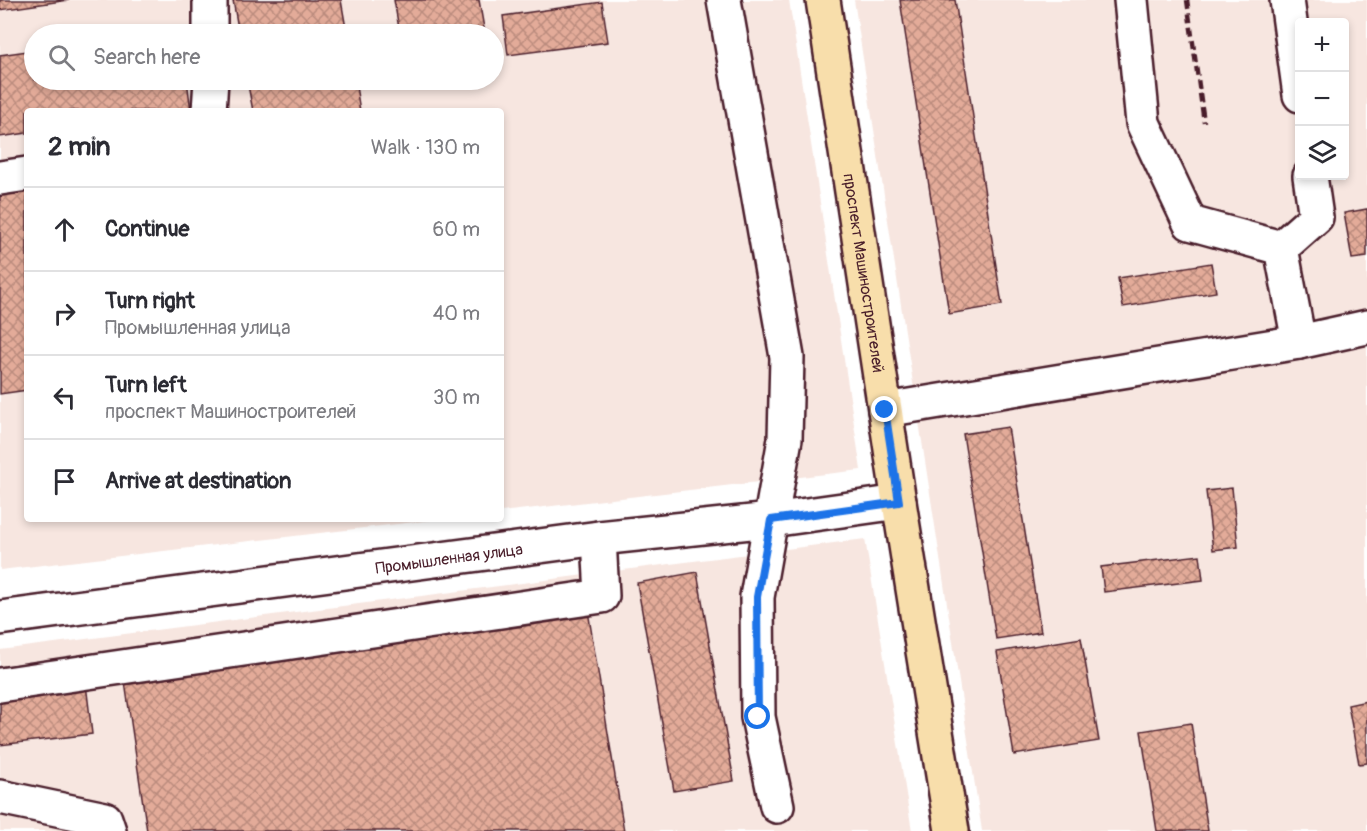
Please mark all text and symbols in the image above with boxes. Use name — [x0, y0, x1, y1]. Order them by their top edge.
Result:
map controls — [1295, 18, 1349, 180]
button: + — [1295, 18, 1349, 72]
search box — [24, 24, 504, 90]
icon: search — [45, 41, 78, 74]
text: Search here — [93, 43, 200, 71]
button: − — [1295, 72, 1349, 126]
button: layers — [1295, 126, 1349, 180]
text: 2 min — [48, 131, 110, 163]
text: Walk · 130 m — [371, 135, 480, 160]
street label: проспект Машиностроителей — [838, 172, 888, 374]
icon: ahead — [48, 213, 81, 246]
text: Continue — [105, 215, 189, 243]
text: 60 m — [433, 217, 480, 242]
text: Turn right — [105, 287, 195, 315]
icon: right — [48, 297, 81, 330]
text: 40 m — [433, 301, 480, 326]
text: Промышленная улица — [105, 315, 291, 340]
text: Turn left — [105, 371, 187, 399]
icon: left — [48, 381, 81, 414]
text: 30 m — [433, 385, 480, 410]
route end — [871, 396, 897, 422]
text: проспект Машиностроителей — [105, 399, 356, 424]
icon: arrive — [48, 465, 81, 498]
text: Arrive at destination — [105, 467, 291, 495]
street label: Промышленная улица — [374, 539, 524, 579]
route start — [744, 703, 770, 729]

